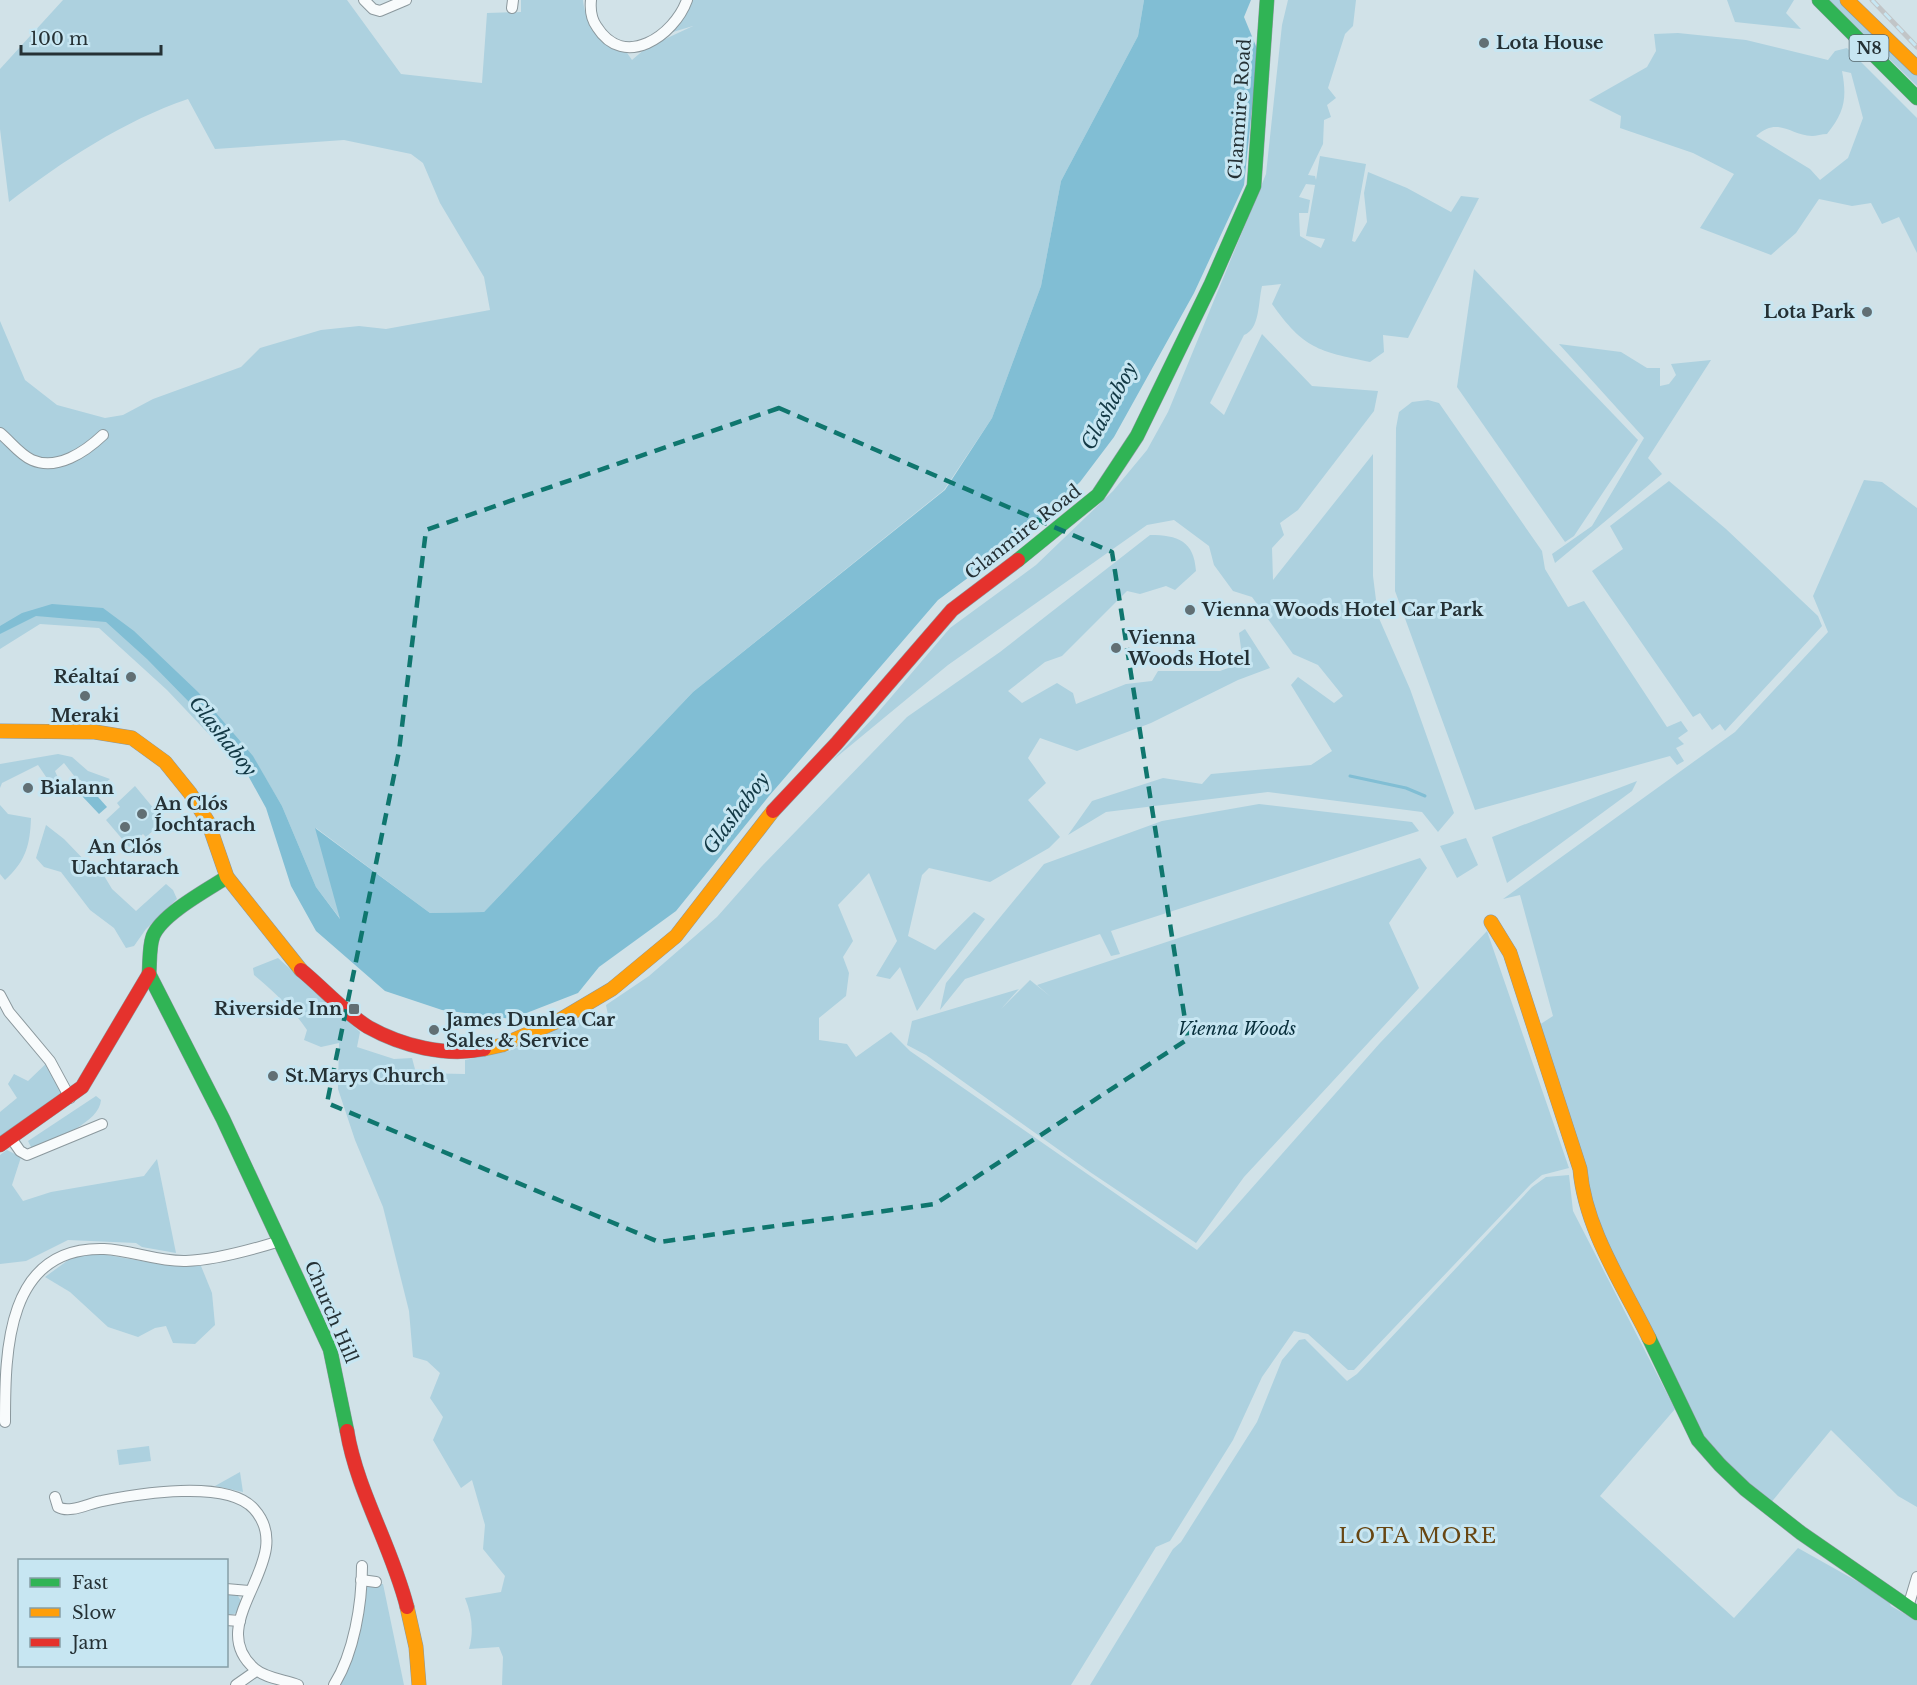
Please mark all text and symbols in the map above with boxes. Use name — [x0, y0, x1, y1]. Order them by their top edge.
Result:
scale bar — [21, 18, 160, 56]
text: 100 m — [30, 28, 88, 50]
place label: Lota House — [1496, 32, 1604, 54]
road number: N8 — [1850, 35, 1888, 61]
marker: Lota House — [1477, 36, 1491, 50]
street label: Glanmire Road — [1224, 38, 1256, 180]
place label: Lota Park — [1764, 301, 1856, 323]
marker: Lota Park — [1860, 305, 1874, 319]
water label: Glashaboy — [1076, 358, 1142, 454]
street label: Glanmire Road — [961, 480, 1085, 584]
place label: Vienna Woods Hotel Car Park — [1201, 599, 1485, 621]
marker: Vienna Woods Hotel Car Park — [1183, 603, 1197, 617]
place label: Vienna Woods Hotel — [1127, 627, 1251, 670]
marker: Vienna Woods Hotel — [1109, 641, 1123, 655]
place label: Réaltaí — [53, 666, 119, 688]
marker: Réaltaí — [124, 670, 138, 684]
marker: Meraki — [78, 689, 92, 703]
water label: Glashaboy — [184, 691, 262, 782]
place label: Meraki — [51, 705, 120, 727]
water label: Glashaboy — [698, 767, 775, 858]
place label: Bialann — [40, 777, 114, 799]
marker: Bialann — [21, 781, 35, 795]
place label: An Clós Íochtarach — [153, 793, 256, 836]
marker: An Clós Íochtarach — [135, 807, 149, 821]
marker: An Clós Uachtarach — [118, 820, 132, 834]
place label: An Clós Uachtarach — [71, 836, 179, 879]
place label: Riverside Inn — [214, 998, 342, 1020]
marker: Riverside Inn — [347, 1002, 361, 1016]
place label: James Dunlea Car Sales & Service — [442, 1009, 615, 1052]
park label: Vienna Woods — [1178, 1018, 1296, 1040]
marker: James Dunlea Car Sales & Service — [427, 1023, 441, 1037]
place label: St.Marys Church — [285, 1065, 445, 1087]
marker: St.Marys Church — [266, 1069, 280, 1083]
street label: Church Hill — [300, 1258, 362, 1367]
district label: LOTA MORE — [1339, 1523, 1498, 1549]
legend — [18, 1559, 228, 1667]
text: Fast — [72, 1572, 109, 1594]
text: Slow — [72, 1602, 117, 1624]
text: Jam — [70, 1632, 108, 1654]

